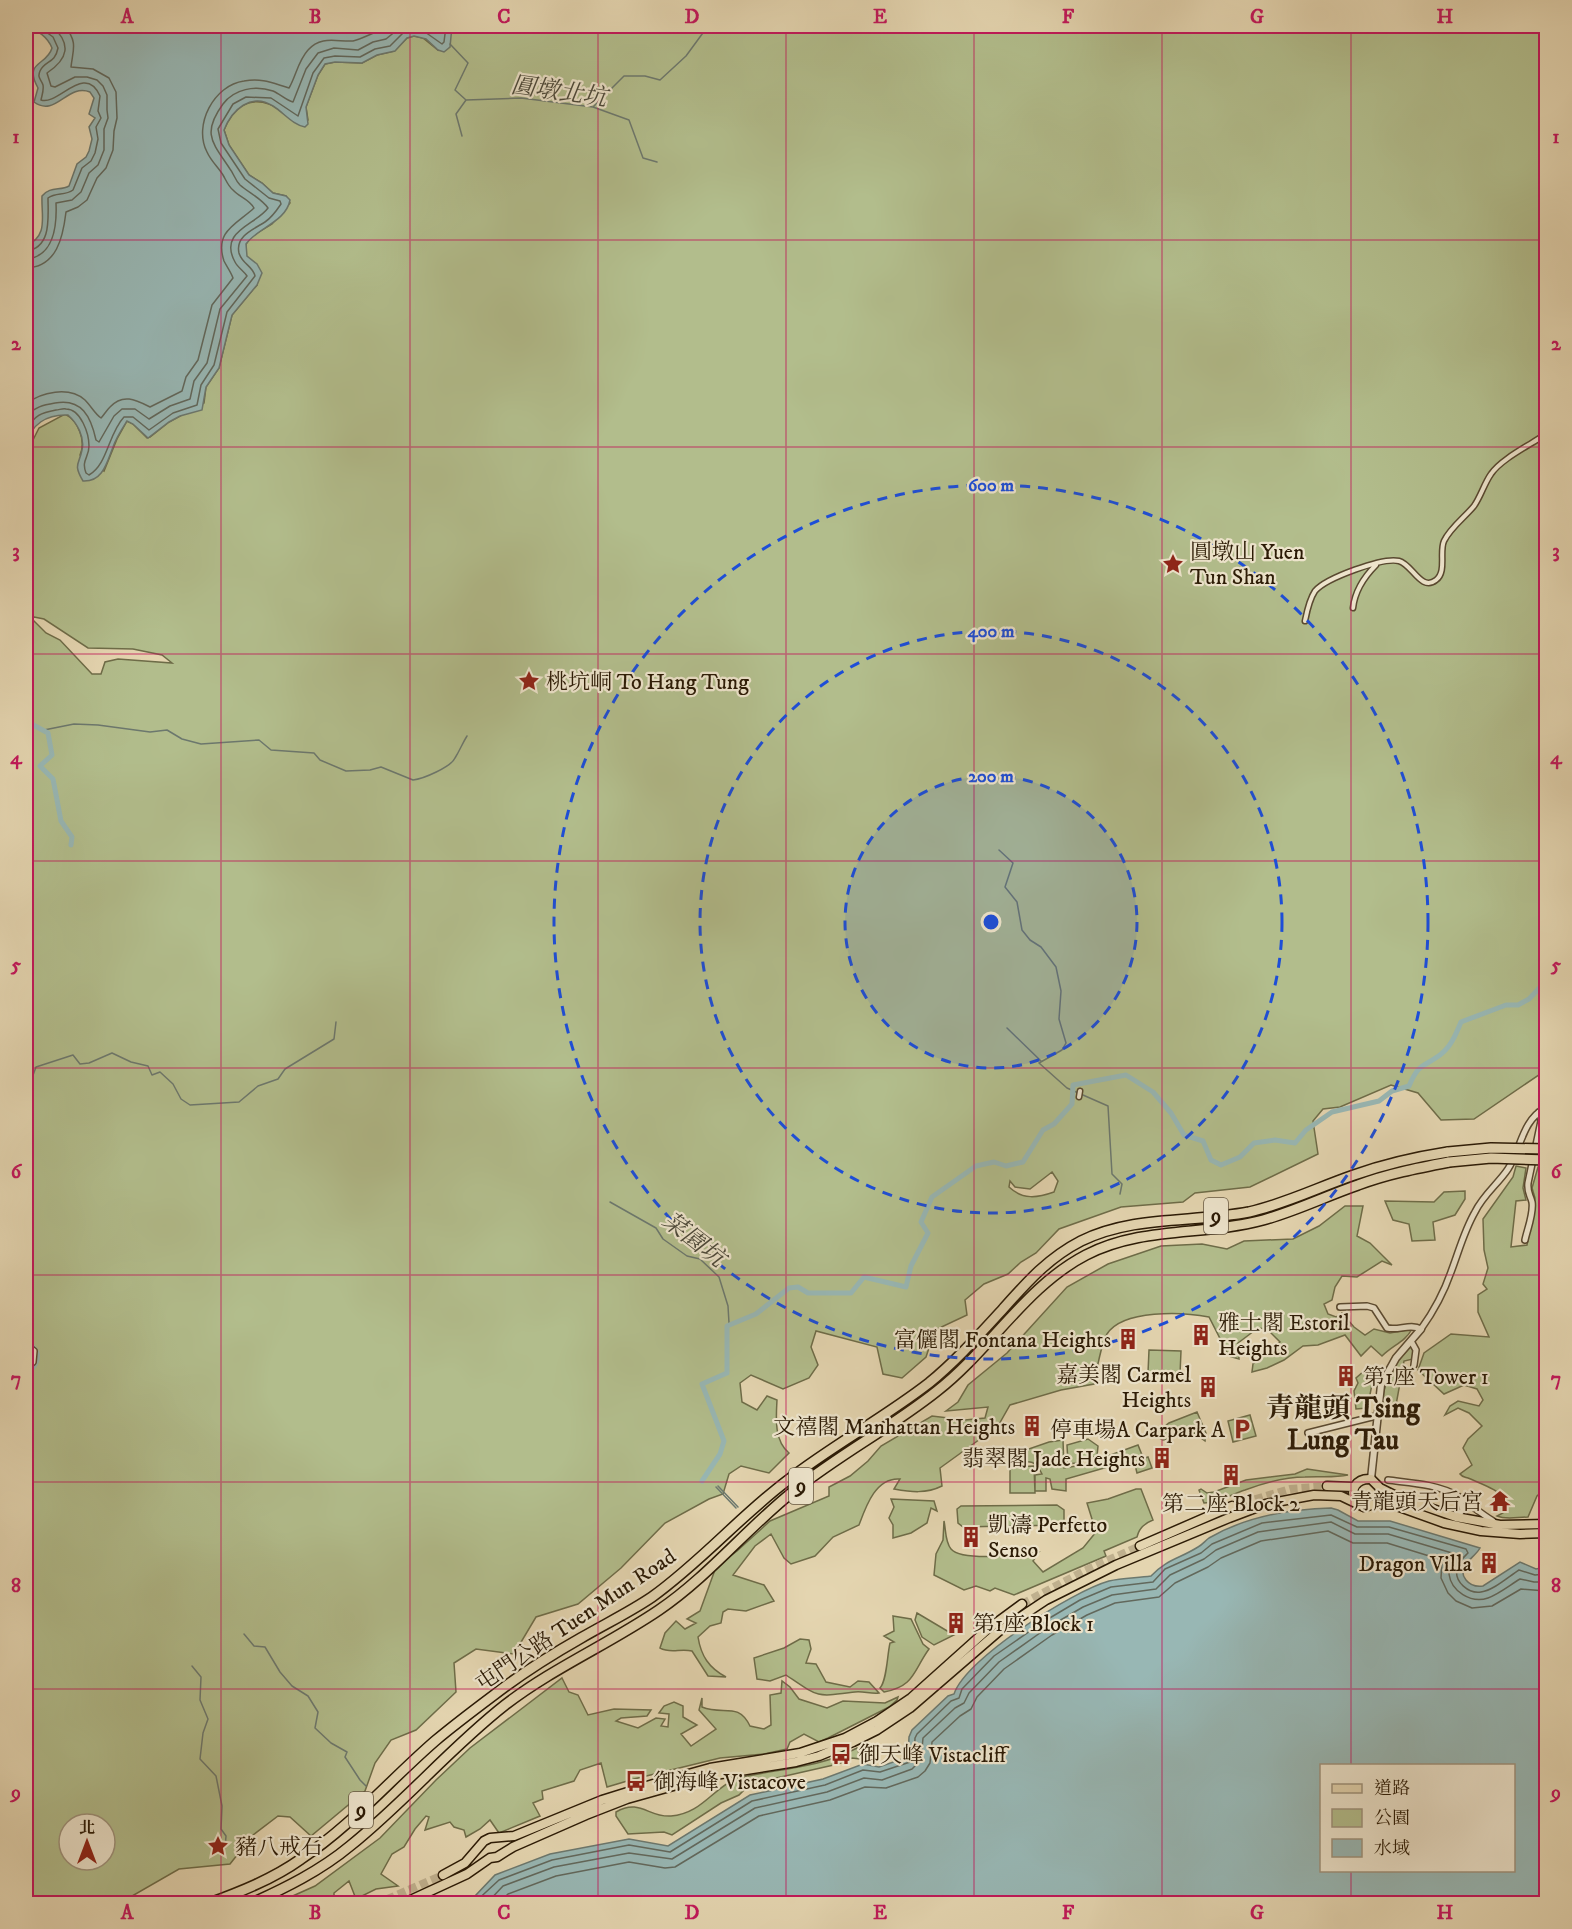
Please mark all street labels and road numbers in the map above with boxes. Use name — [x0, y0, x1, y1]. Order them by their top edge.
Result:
road number: 9 — [1204, 1198, 1228, 1234]
road number: 9 — [789, 1468, 813, 1504]
street label: 屯門公路 Tuen Mun Road — [471, 1543, 681, 1697]
road number: 9 — [349, 1792, 373, 1828]

